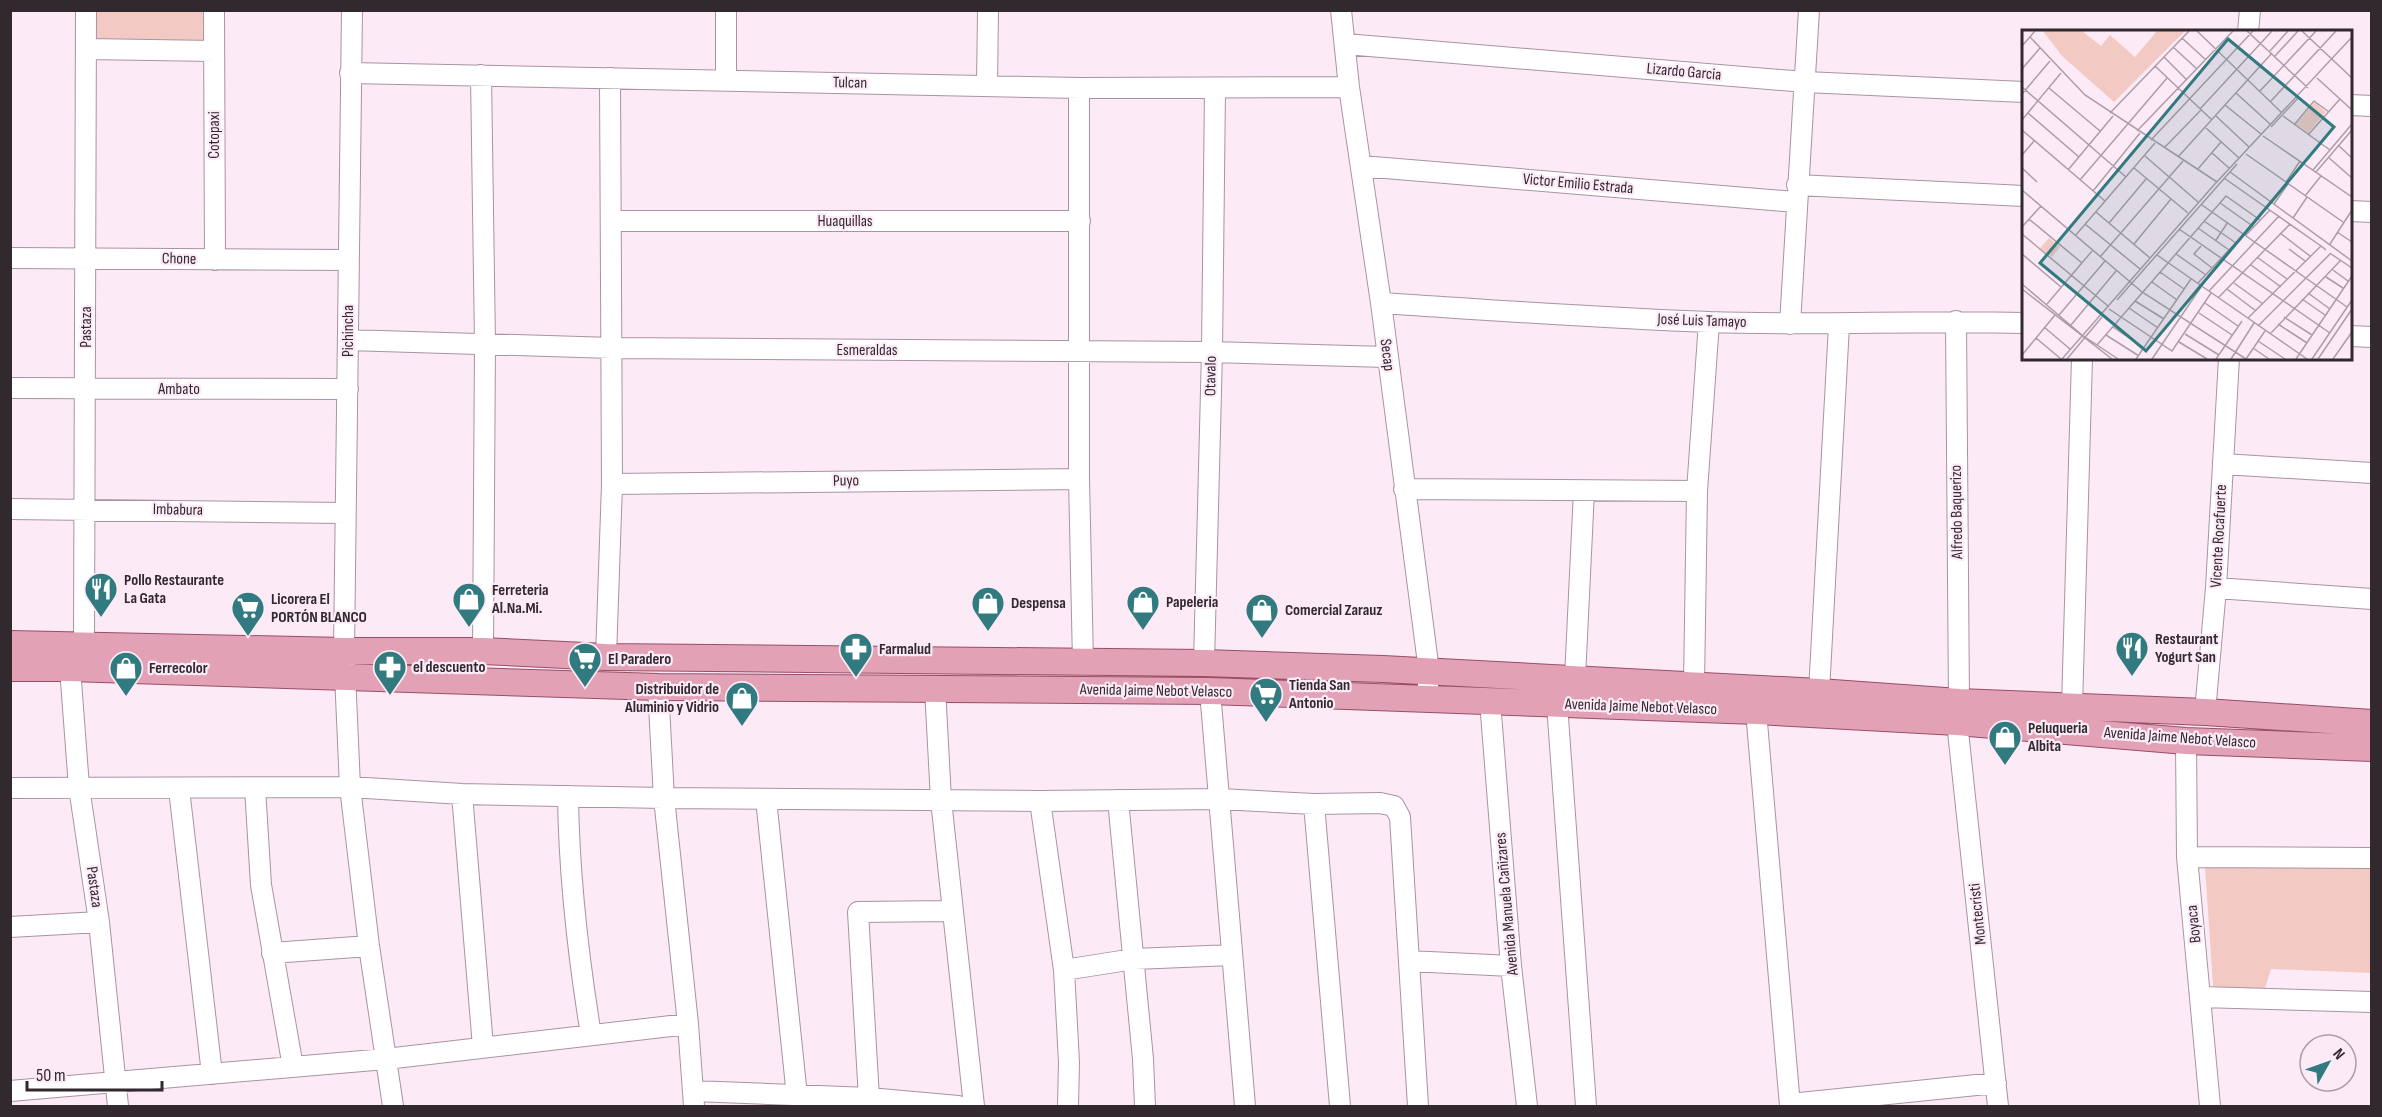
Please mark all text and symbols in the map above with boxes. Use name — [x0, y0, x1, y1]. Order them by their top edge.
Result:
inset map — [2022, 30, 2352, 360]
street label: Lizardo Garcia — [1646, 59, 1722, 85]
street label: Tulcan — [833, 73, 867, 93]
street label: Cotopaxi — [205, 111, 224, 159]
street label: Victor Emilio Estrada — [1522, 170, 1634, 198]
street label: Huaquillas — [817, 212, 873, 231]
street label: Chone — [162, 249, 196, 269]
street label: Pichincha — [339, 305, 358, 357]
street label: Pastaza — [77, 306, 96, 348]
street label: José Luis Tamayo — [1656, 310, 1747, 332]
street label: Secap — [1376, 338, 1398, 372]
street label: Esmeraldas — [836, 341, 898, 360]
street label: Otavalo — [1201, 356, 1221, 396]
street label: Ambato — [157, 380, 200, 399]
street label: Alfredo Baquerizo — [1947, 465, 1967, 560]
street label: Puyo — [833, 471, 859, 491]
street label: Vicente Rocafuerte — [2207, 484, 2231, 588]
street label: Imbabura — [153, 500, 203, 520]
restaurant icon: Pollo Restaurante La Gata — [83, 571, 119, 618]
place label: Pollo Restaurante La Gata — [124, 571, 224, 608]
shop icon: Ferreteria Al.Na.Mi. — [451, 581, 487, 628]
place label: Ferreteria Al.Na.Mi. — [491, 581, 548, 618]
shop icon: Papeleria — [1125, 584, 1161, 631]
shop icon: Despensa — [970, 585, 1006, 632]
supermarket icon: Licorera El PORTÓN BLANCO — [230, 590, 266, 637]
place label: Licorera El PORTÓN BLANCO — [271, 590, 367, 627]
shop icon: Comercial Zarauz — [1244, 592, 1280, 639]
place label: Papeleria — [1166, 593, 1218, 612]
place label: Despensa — [1011, 594, 1066, 613]
place label: Comercial Zarauz — [1285, 601, 1383, 620]
restaurant icon: Restaurant Yogurt San — [2114, 630, 2150, 677]
place label: Restaurant Yogurt San — [2155, 630, 2218, 667]
pharmacy icon: Farmalud — [838, 631, 874, 678]
place label: Farmalud — [879, 640, 931, 659]
supermarket icon: El Paradero — [567, 641, 603, 688]
pharmacy icon: el descuento — [372, 649, 408, 696]
shop icon: Ferrecolor — [108, 650, 144, 697]
place label: El Paradero — [608, 650, 671, 669]
place label: el descuento — [413, 658, 486, 677]
place label: Ferrecolor — [149, 659, 208, 678]
supermarket icon: Tienda San Antonio — [1248, 676, 1284, 723]
place label: Tienda San Antonio — [1288, 676, 1350, 713]
place label: Distribuidor de Aluminio y Vidrio — [624, 680, 719, 717]
shop icon: Distribuidor de Aluminio y Vidrio — [724, 680, 760, 727]
street label: Avenida Jaime Nebot Velasco — [1079, 680, 1232, 702]
street label: Avenida Jaime Nebot Velasco — [1564, 695, 1717, 719]
shop icon: Peluqueria Albita — [1987, 719, 2023, 766]
place label: Peluqueria Albita — [2027, 719, 2088, 756]
street label: Avenida Jaime Nebot Velasco — [2102, 723, 2257, 753]
street label: Avenida Manuela Cañizares — [1491, 831, 1523, 977]
street label: Pastaza — [82, 865, 106, 909]
street label: Montecristi — [1965, 882, 1991, 946]
street label: Boyaca — [2183, 904, 2205, 944]
north arrow — [2298, 1033, 2358, 1093]
text: N — [2328, 1045, 2348, 1064]
scale bar — [27, 1054, 162, 1092]
text: 50 m — [36, 1065, 66, 1086]

